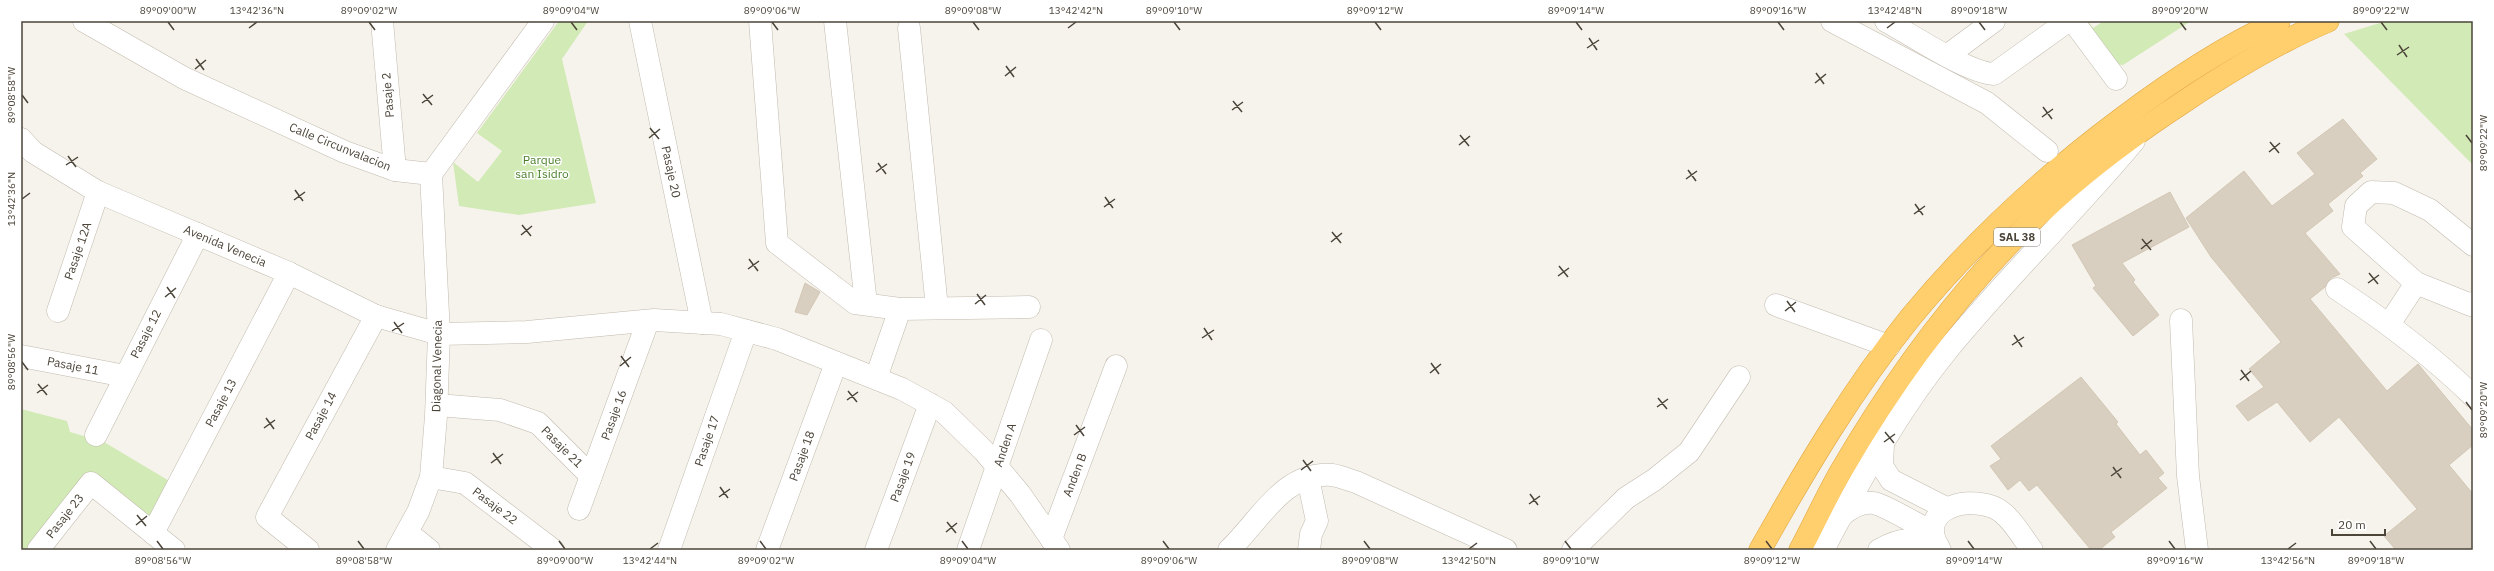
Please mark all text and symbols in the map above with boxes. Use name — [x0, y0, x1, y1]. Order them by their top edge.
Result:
text: 89°09'00"W — [140, 4, 196, 17]
text: 13°42'36"N — [230, 4, 284, 17]
text: 89°09'02"W — [341, 4, 397, 17]
text: 89°09'04"W — [543, 4, 599, 17]
text: 89°09'06"W — [744, 4, 800, 17]
text: 89°09'08"W — [945, 4, 1001, 17]
text: 13°42'42"N — [1049, 4, 1103, 17]
text: 89°09'10"W — [1146, 4, 1202, 17]
text: 89°09'12"W — [1347, 4, 1403, 17]
text: 89°09'14"W — [1548, 4, 1604, 17]
text: 89°09'16"W — [1750, 4, 1806, 17]
text: 13°42'48"N — [1868, 4, 1922, 17]
text: 89°09'18"W — [1951, 4, 2007, 17]
text: 89°09'20"W — [2152, 4, 2208, 17]
text: 89°09'22"W — [2353, 4, 2409, 17]
text: 89°08'58"W — [5, 67, 18, 123]
street label: Pasaje 2 — [378, 72, 397, 118]
text: 89°09'22"W — [2477, 115, 2490, 171]
street label: Calle Circunvalacion — [287, 119, 393, 174]
street label: Pasaje 20 — [659, 145, 684, 199]
park label: Parque san Isidro — [515, 152, 569, 181]
text: 13°42'36"N — [5, 172, 18, 226]
street label: Pasaje 12A — [61, 220, 95, 282]
street label: Avenida Venecia — [182, 221, 269, 270]
road number: SAL 38 — [1994, 228, 2040, 246]
street label: Pasaje 12 — [127, 307, 164, 361]
street label: Diagonal Venecia — [428, 319, 445, 412]
text: 89°08'56"W — [5, 334, 18, 390]
street label: Pasaje 11 — [46, 353, 100, 378]
street label: Pasaje 13 — [202, 376, 240, 430]
text: 89°09'20"W — [2477, 382, 2490, 438]
street label: Pasaje 16 — [597, 388, 630, 442]
street label: Pasaje 14 — [302, 389, 340, 443]
street label: Pasaje 17 — [691, 414, 722, 468]
street label: Anden A — [990, 421, 1019, 469]
street label: Pasaje 21 — [538, 423, 586, 471]
street label: Pasaje 18 — [785, 429, 818, 483]
street label: Pasaje 19 — [886, 450, 919, 504]
street label: Anden B — [1059, 451, 1090, 499]
street label: Pasaje 22 — [470, 484, 521, 527]
street label: Pasaje 23 — [42, 490, 87, 541]
scale bar — [2332, 511, 2385, 537]
text: 20 m — [2338, 517, 2366, 532]
text: 89°08'56"W — [135, 554, 191, 567]
text: 89°08'58"W — [336, 554, 392, 567]
text: 89°09'00"W — [537, 554, 593, 567]
text: 13°42'44"N — [623, 554, 677, 567]
text: 89°09'02"W — [738, 554, 794, 567]
text: 89°09'04"W — [940, 554, 996, 567]
text: 89°09'06"W — [1141, 554, 1197, 567]
text: 89°09'08"W — [1342, 554, 1398, 567]
text: 13°42'50"N — [1442, 554, 1496, 567]
text: 89°09'10"W — [1543, 554, 1599, 567]
text: 89°09'12"W — [1744, 554, 1800, 567]
text: 89°09'14"W — [1946, 554, 2002, 567]
text: 89°09'16"W — [2147, 554, 2203, 567]
text: 13°42'56"N — [2261, 554, 2315, 567]
text: 89°09'18"W — [2348, 554, 2404, 567]

